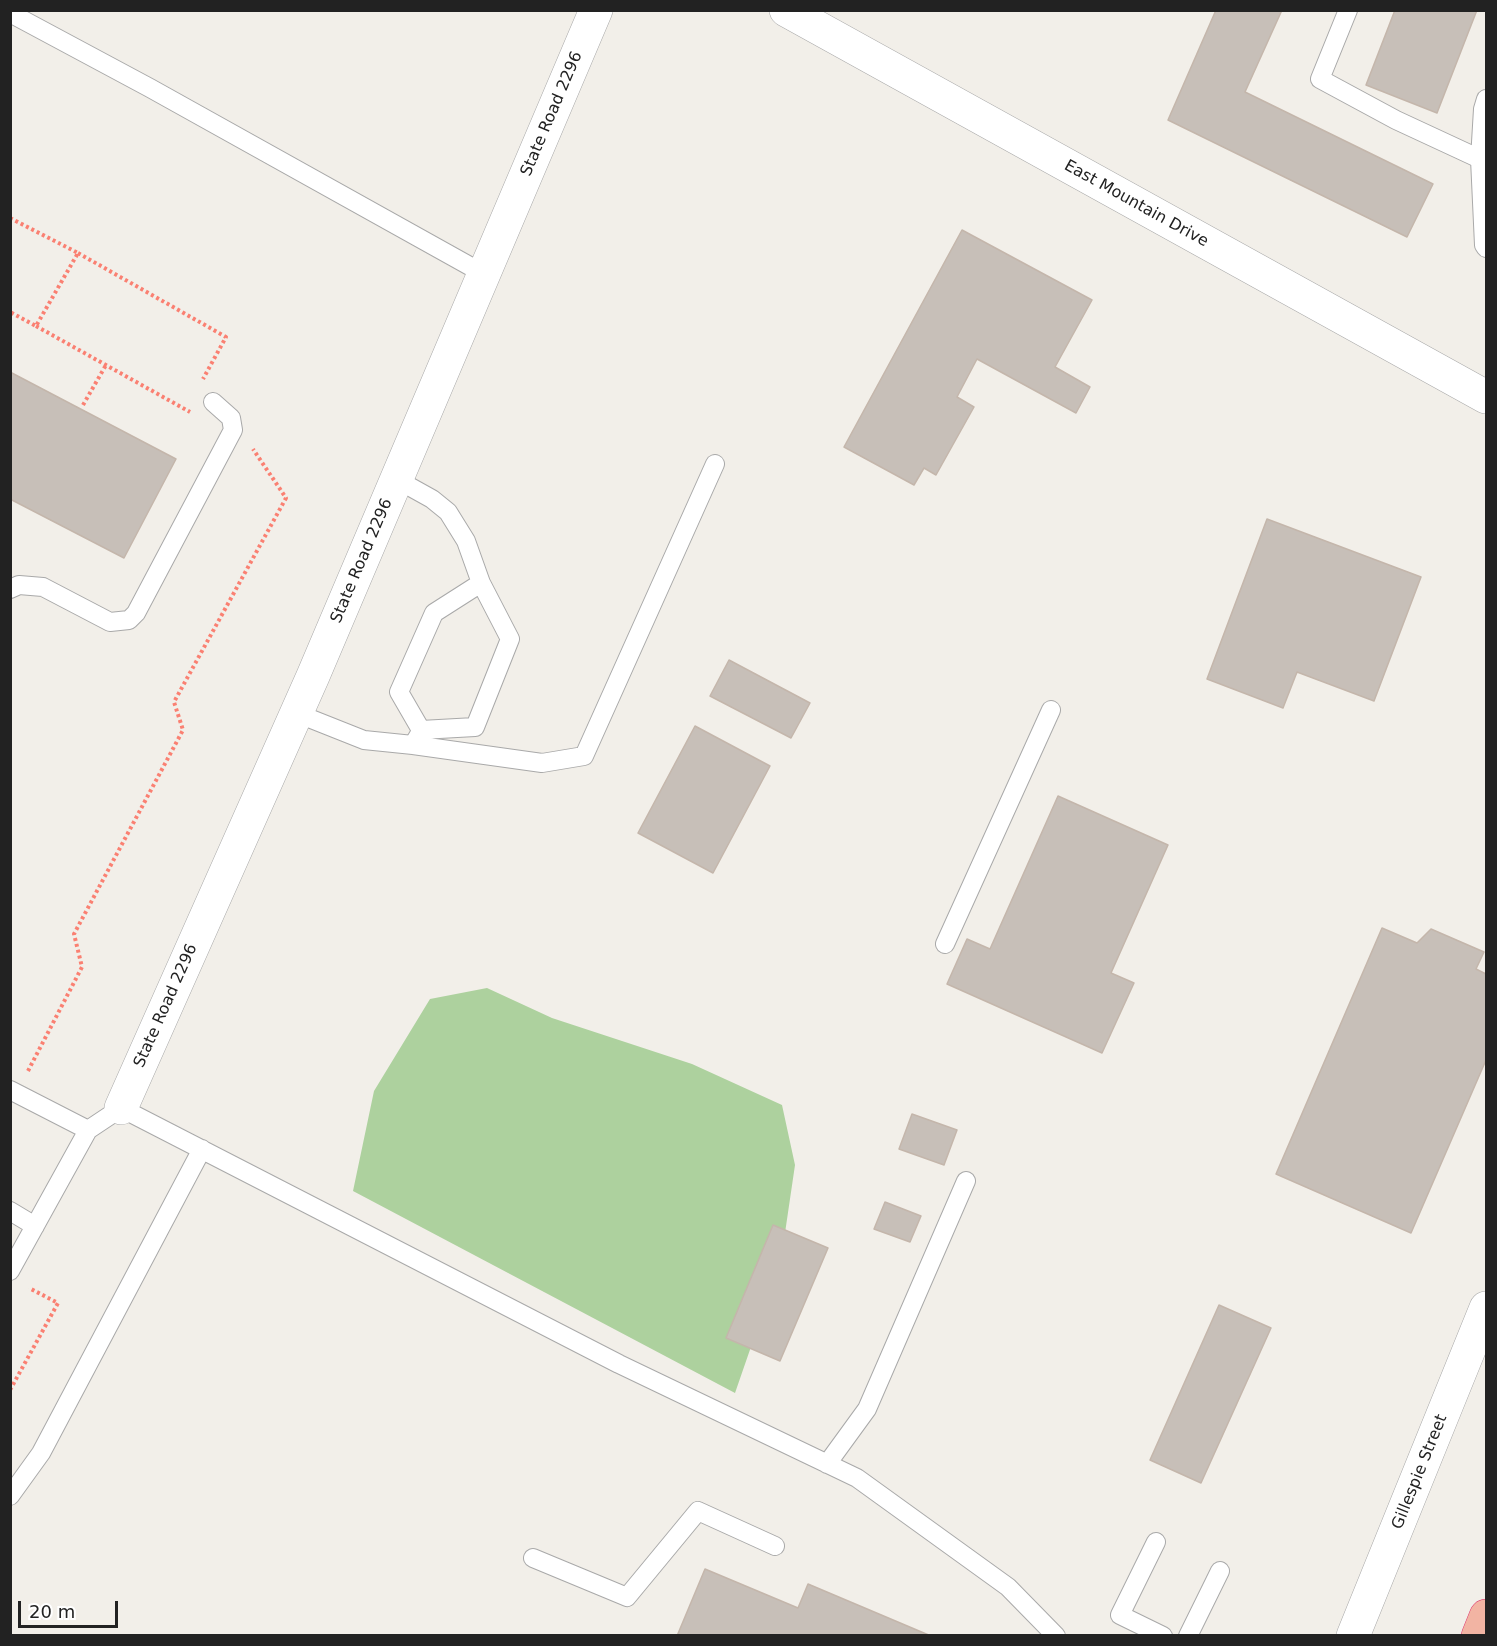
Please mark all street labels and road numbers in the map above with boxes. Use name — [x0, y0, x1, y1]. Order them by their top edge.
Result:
street label: State Road 2296 — [517, 49, 587, 179]
street label: East Mountain Drive — [1061, 156, 1211, 252]
street label: State Road 2296 — [327, 496, 397, 626]
street label: State Road 2296 — [130, 941, 202, 1071]
street label: Gillespie Street — [1388, 1412, 1452, 1532]

